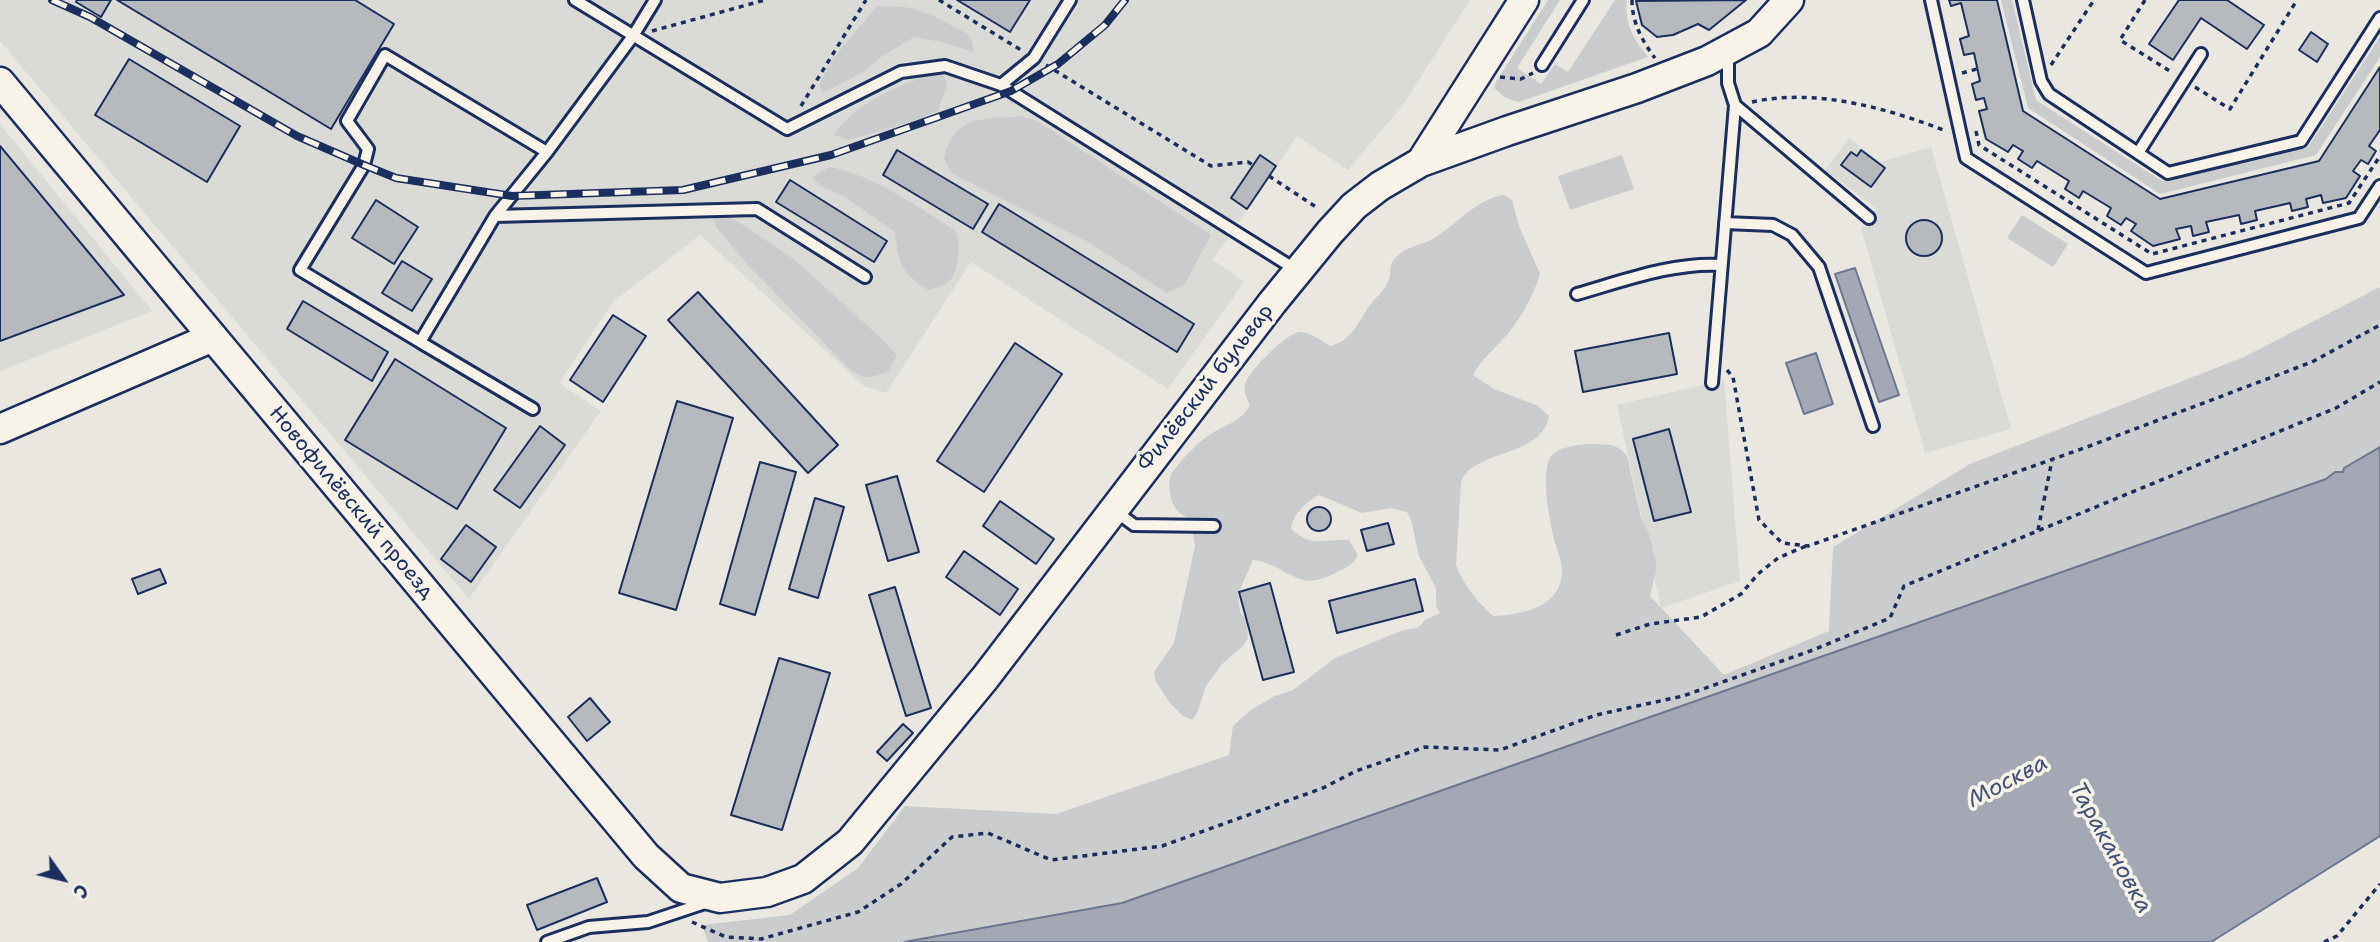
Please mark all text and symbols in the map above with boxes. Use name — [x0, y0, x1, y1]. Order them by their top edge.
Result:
street label: Филёвский бульвар — [1133, 299, 1279, 477]
street label: Новофилёвский проезд — [263, 401, 439, 605]
water label: Москва — [1963, 749, 2053, 815]
water label: Таракановка — [2063, 778, 2157, 918]
north arrow — [28, 844, 98, 914]
text: С — [67, 879, 94, 903]

